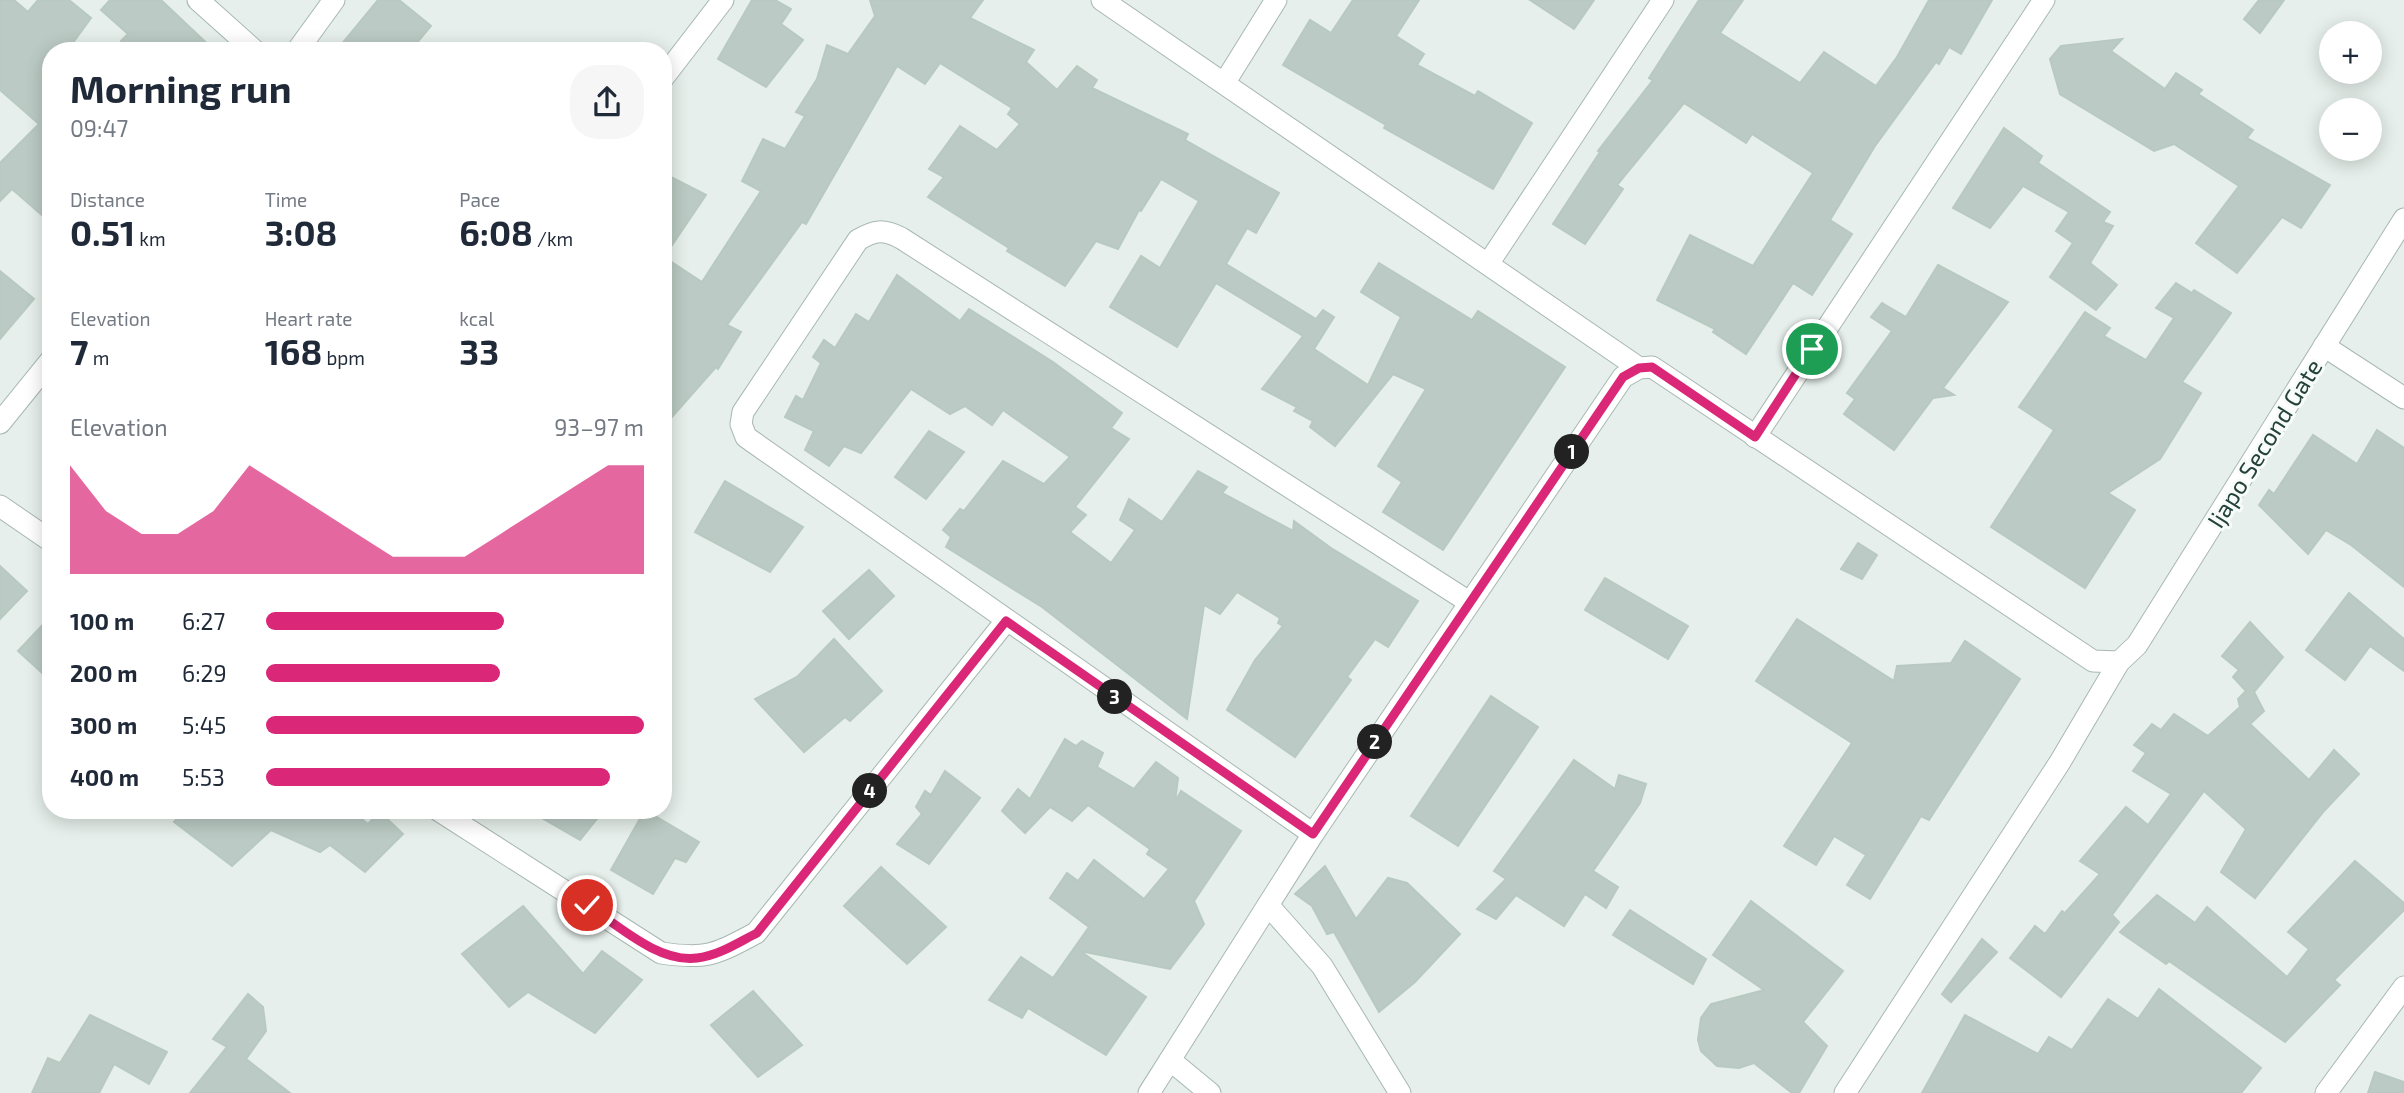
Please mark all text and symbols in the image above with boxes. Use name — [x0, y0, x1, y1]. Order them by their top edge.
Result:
map controls — [2319, 21, 2382, 161]
button: + — [2319, 21, 2382, 84]
text: Morning run — [70, 65, 291, 111]
button: share — [570, 65, 644, 139]
button: − — [2319, 98, 2382, 161]
text: 09:47 — [70, 114, 128, 142]
text: Distance — [70, 188, 145, 211]
text: Time — [265, 188, 307, 211]
text: Pace — [459, 188, 500, 211]
text: 0.51 — [70, 211, 135, 253]
text: 3:08 — [265, 211, 337, 253]
text: 6:08 — [459, 211, 533, 253]
text: km — [135, 227, 166, 250]
text: /km — [533, 227, 573, 250]
text: Elevation — [70, 307, 151, 330]
text: Heart rate — [265, 307, 353, 330]
text: kcal — [459, 307, 494, 330]
pin — [1782, 319, 1842, 379]
text: 7 — [70, 330, 88, 372]
text: 168 — [265, 330, 322, 372]
text: 33 — [459, 330, 499, 372]
icon: arrive — [1793, 330, 1831, 368]
text: m — [88, 346, 109, 369]
text: bpm — [322, 346, 365, 369]
street label: Ijapo Second Gate — [2201, 353, 2327, 533]
text: Elevation — [70, 413, 168, 441]
text: 93–97 m — [554, 413, 644, 441]
pin: 1 — [1554, 434, 1590, 470]
text: 1 — [1567, 440, 1576, 463]
text: 100 m — [70, 607, 134, 635]
text: 6:27 — [182, 607, 225, 635]
text: 200 m — [70, 659, 138, 687]
text: 6:29 — [182, 659, 227, 687]
pin: 3 — [1098, 680, 1132, 714]
text: 3 — [1109, 685, 1120, 708]
text: 300 m — [70, 711, 137, 739]
text: 5:45 — [182, 711, 226, 739]
pin: 2 — [1358, 724, 1392, 760]
text: 2 — [1369, 730, 1380, 753]
text: 400 m — [70, 763, 139, 791]
text: 5:53 — [182, 763, 225, 791]
pin: 4 — [852, 774, 888, 808]
text: 4 — [863, 779, 876, 802]
pin — [557, 875, 617, 935]
icon: check — [568, 886, 606, 924]

